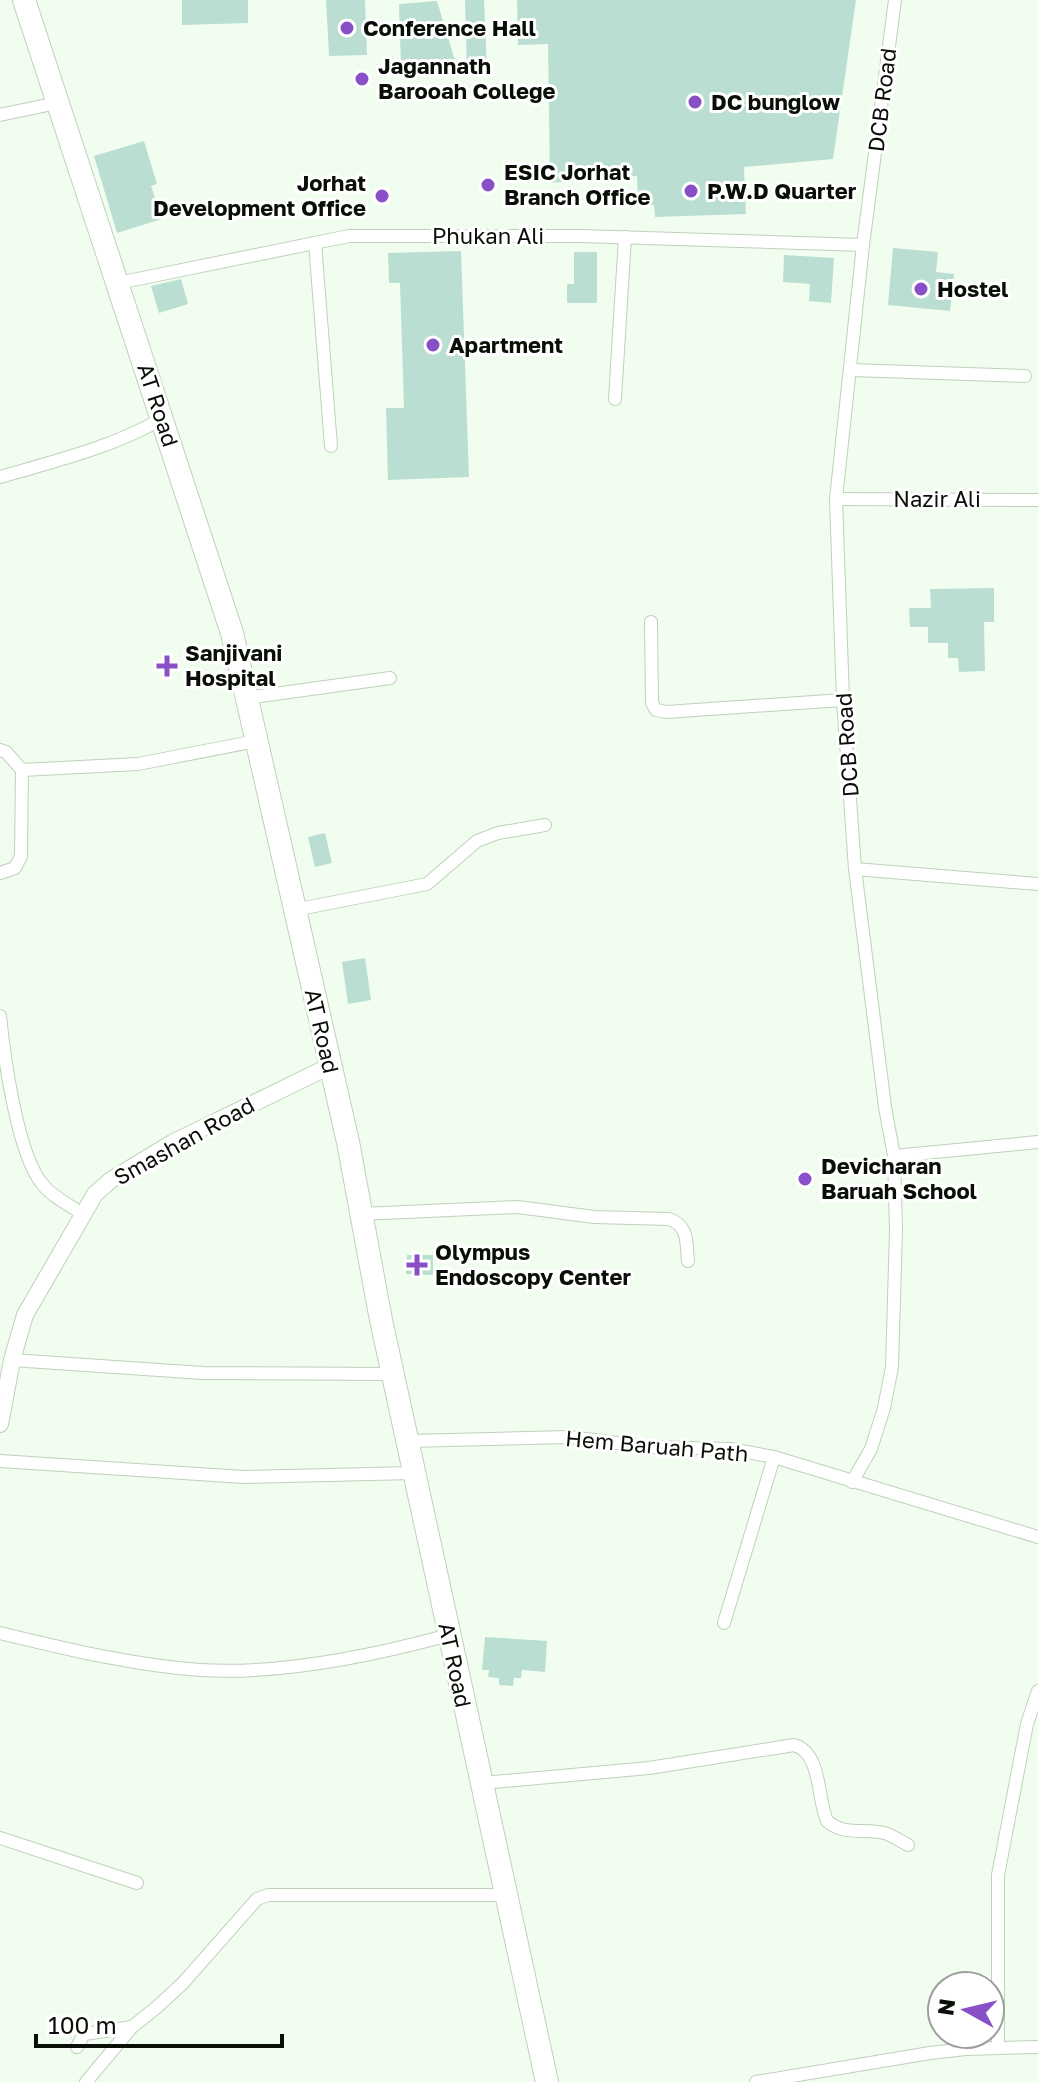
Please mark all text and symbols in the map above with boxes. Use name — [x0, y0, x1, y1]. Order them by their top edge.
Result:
place label: Conference Hall — [363, 14, 536, 41]
marker: Conference Hall — [338, 19, 356, 37]
street label: DCB Road — [862, 46, 901, 153]
place label: Jagannath Barooah College — [378, 52, 555, 104]
marker: Jagannath Barooah College — [353, 70, 371, 88]
place label: DC bunglow — [711, 88, 841, 115]
marker: DC bunglow — [686, 93, 704, 111]
place label: ESIC Jorhat Branch Office — [504, 158, 650, 210]
place label: Jorhat Development Office — [153, 169, 366, 221]
marker: ESIC Jorhat Branch Office — [479, 176, 497, 194]
place label: P.W.D Quarter — [707, 177, 857, 204]
marker: P.W.D Quarter — [682, 182, 700, 200]
marker: Jorhat Development Office — [373, 187, 391, 205]
street label: Phukan Ali — [432, 222, 544, 249]
place label: Hostel — [937, 275, 1008, 302]
marker: Hostel — [912, 280, 930, 298]
place label: Apartment — [449, 331, 563, 358]
marker: Apartment — [424, 336, 442, 354]
street label: AT Road — [132, 360, 185, 450]
street label: Nazir Ali — [893, 485, 981, 512]
place label: Sanjivani Hospital — [185, 639, 282, 691]
marker: Sanjivani Hospital — [156, 655, 178, 677]
street label: DCB Road — [829, 692, 864, 798]
street label: AT Road — [300, 986, 345, 1076]
street label: Smashan Road — [109, 1091, 259, 1190]
place label: Devicharan Baruah School — [821, 1152, 977, 1204]
marker: Devicharan Baruah School — [796, 1170, 814, 1188]
place label: Olympus Endoscopy Center — [435, 1238, 631, 1290]
marker: Olympus Endoscopy Center — [406, 1254, 428, 1276]
street label: Hem Baruah Path — [564, 1424, 750, 1467]
street label: AT Road — [433, 1620, 478, 1710]
north arrow — [926, 1970, 1006, 2050]
text: N — [931, 1997, 960, 2017]
scale bar — [36, 1998, 282, 2048]
text: 100 m — [48, 2010, 117, 2039]

